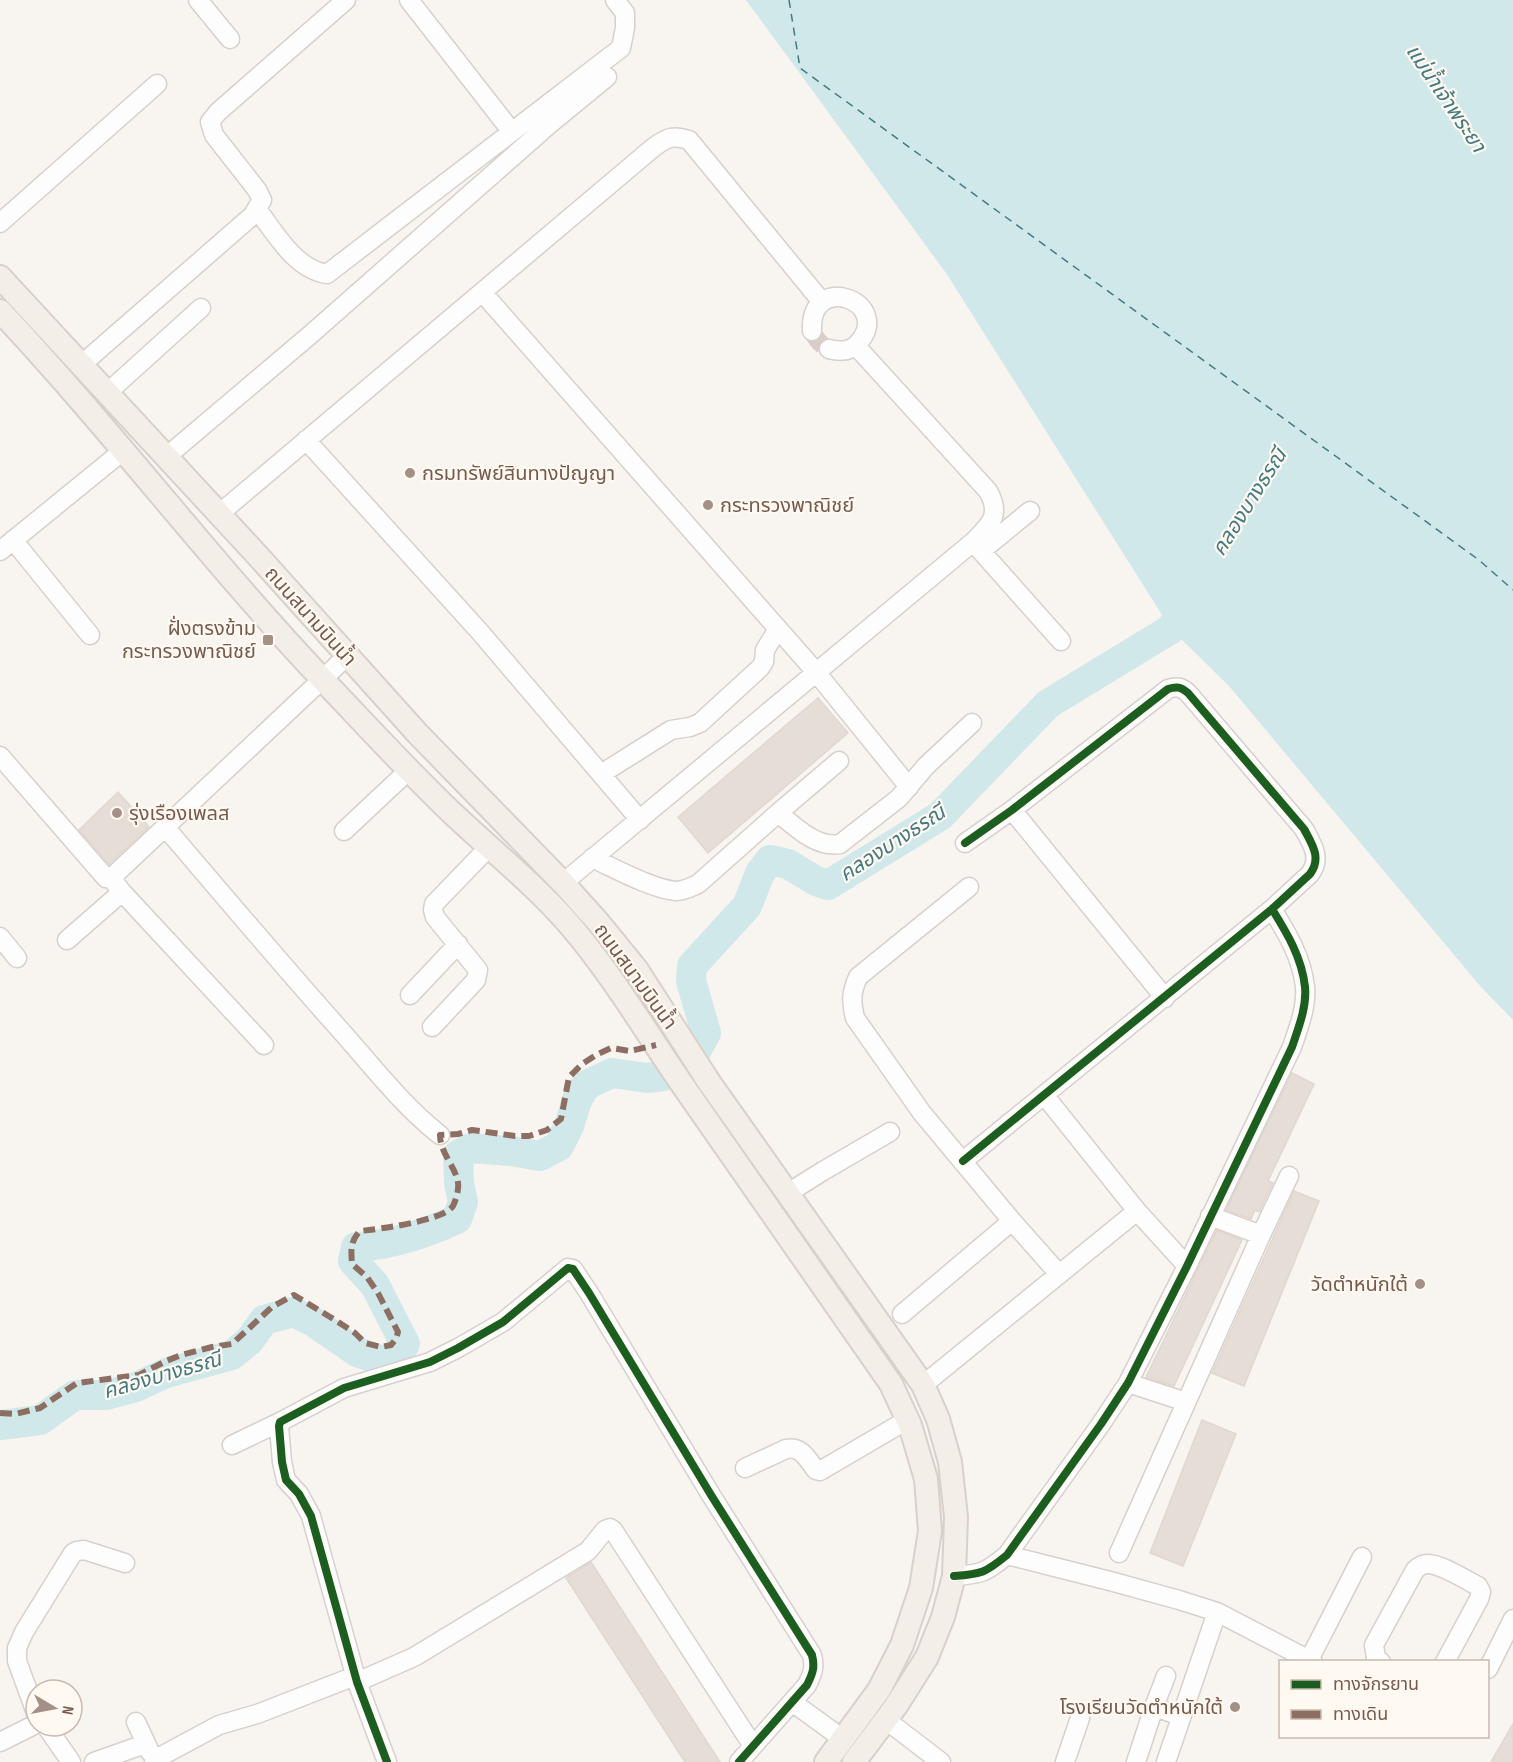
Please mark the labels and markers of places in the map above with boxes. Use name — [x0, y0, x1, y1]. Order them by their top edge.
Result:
place label: กรมทรัพย์สินทางปัญญา — [422, 462, 615, 486]
marker: กรมทรัพย์สินทางปัญญา — [403, 466, 417, 480]
place label: กระทรวงพาณิชย์ — [720, 494, 854, 518]
marker: กระทรวงพาณิชย์ — [701, 498, 715, 512]
place label: ฝั่งตรงข้าม กระทรวงพาณิชย์ — [122, 615, 256, 664]
marker: ฝั่งตรงข้าม กระทรวงพาณิชย์ — [261, 633, 275, 647]
place label: รุ่งเรืองเพลส — [129, 802, 229, 826]
marker: รุ่งเรืองเพลส — [110, 806, 124, 820]
place label: วัดตำหนักใต้ — [1311, 1273, 1408, 1297]
marker: วัดตำหนักใต้ — [1413, 1277, 1427, 1291]
place label: โรงเรียนวัดตำหนักใต้ — [1060, 1696, 1223, 1720]
marker: โรงเรียนวัดตำหนักใต้ — [1228, 1700, 1242, 1714]

